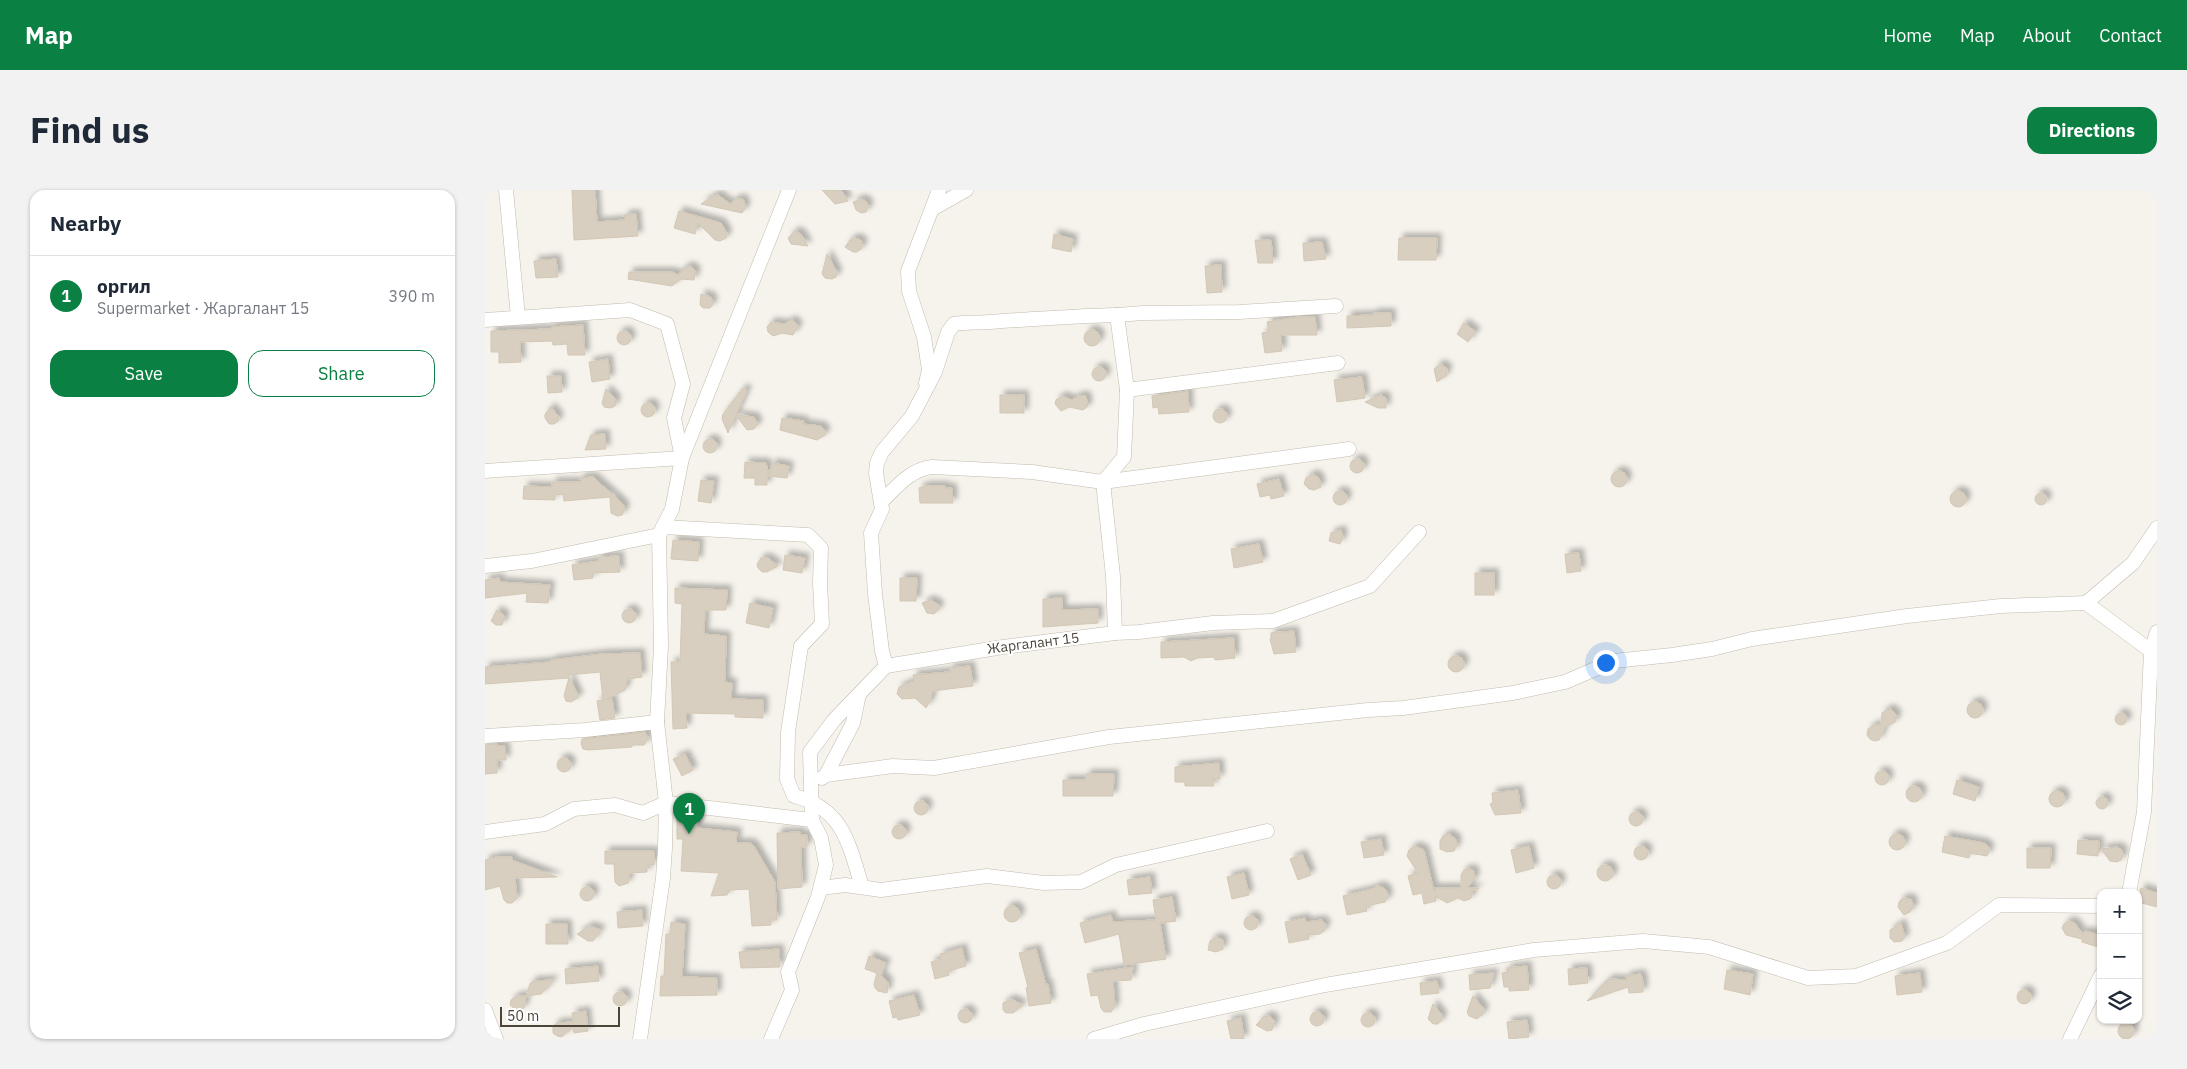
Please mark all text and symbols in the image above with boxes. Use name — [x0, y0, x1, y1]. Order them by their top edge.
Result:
text: Map — [25, 19, 73, 51]
text: Home — [1884, 24, 1932, 47]
text: Map — [1960, 24, 1995, 47]
text: About — [2023, 24, 2071, 47]
text: Contact — [2099, 24, 2162, 47]
text: Find us — [30, 107, 149, 153]
button: Directions — [2027, 107, 2157, 154]
text: Nearby — [50, 209, 121, 237]
text: оргил — [97, 274, 151, 298]
text: 1 — [61, 286, 71, 306]
text: 390 m — [388, 286, 435, 306]
text: Supermarket · Жаргалант 15 — [97, 298, 309, 318]
button: Save — [50, 350, 238, 397]
button: Share — [248, 350, 435, 397]
street label: Жаргалант 15 — [986, 628, 1080, 658]
your location — [1593, 650, 1619, 676]
pin: 1 — [673, 793, 705, 834]
map controls — [2097, 889, 2142, 1024]
button: + — [2097, 889, 2142, 934]
button: − — [2097, 934, 2142, 979]
button: layers — [2097, 979, 2142, 1024]
scale bar — [500, 1004, 620, 1027]
text: 50 m — [507, 1007, 539, 1025]

